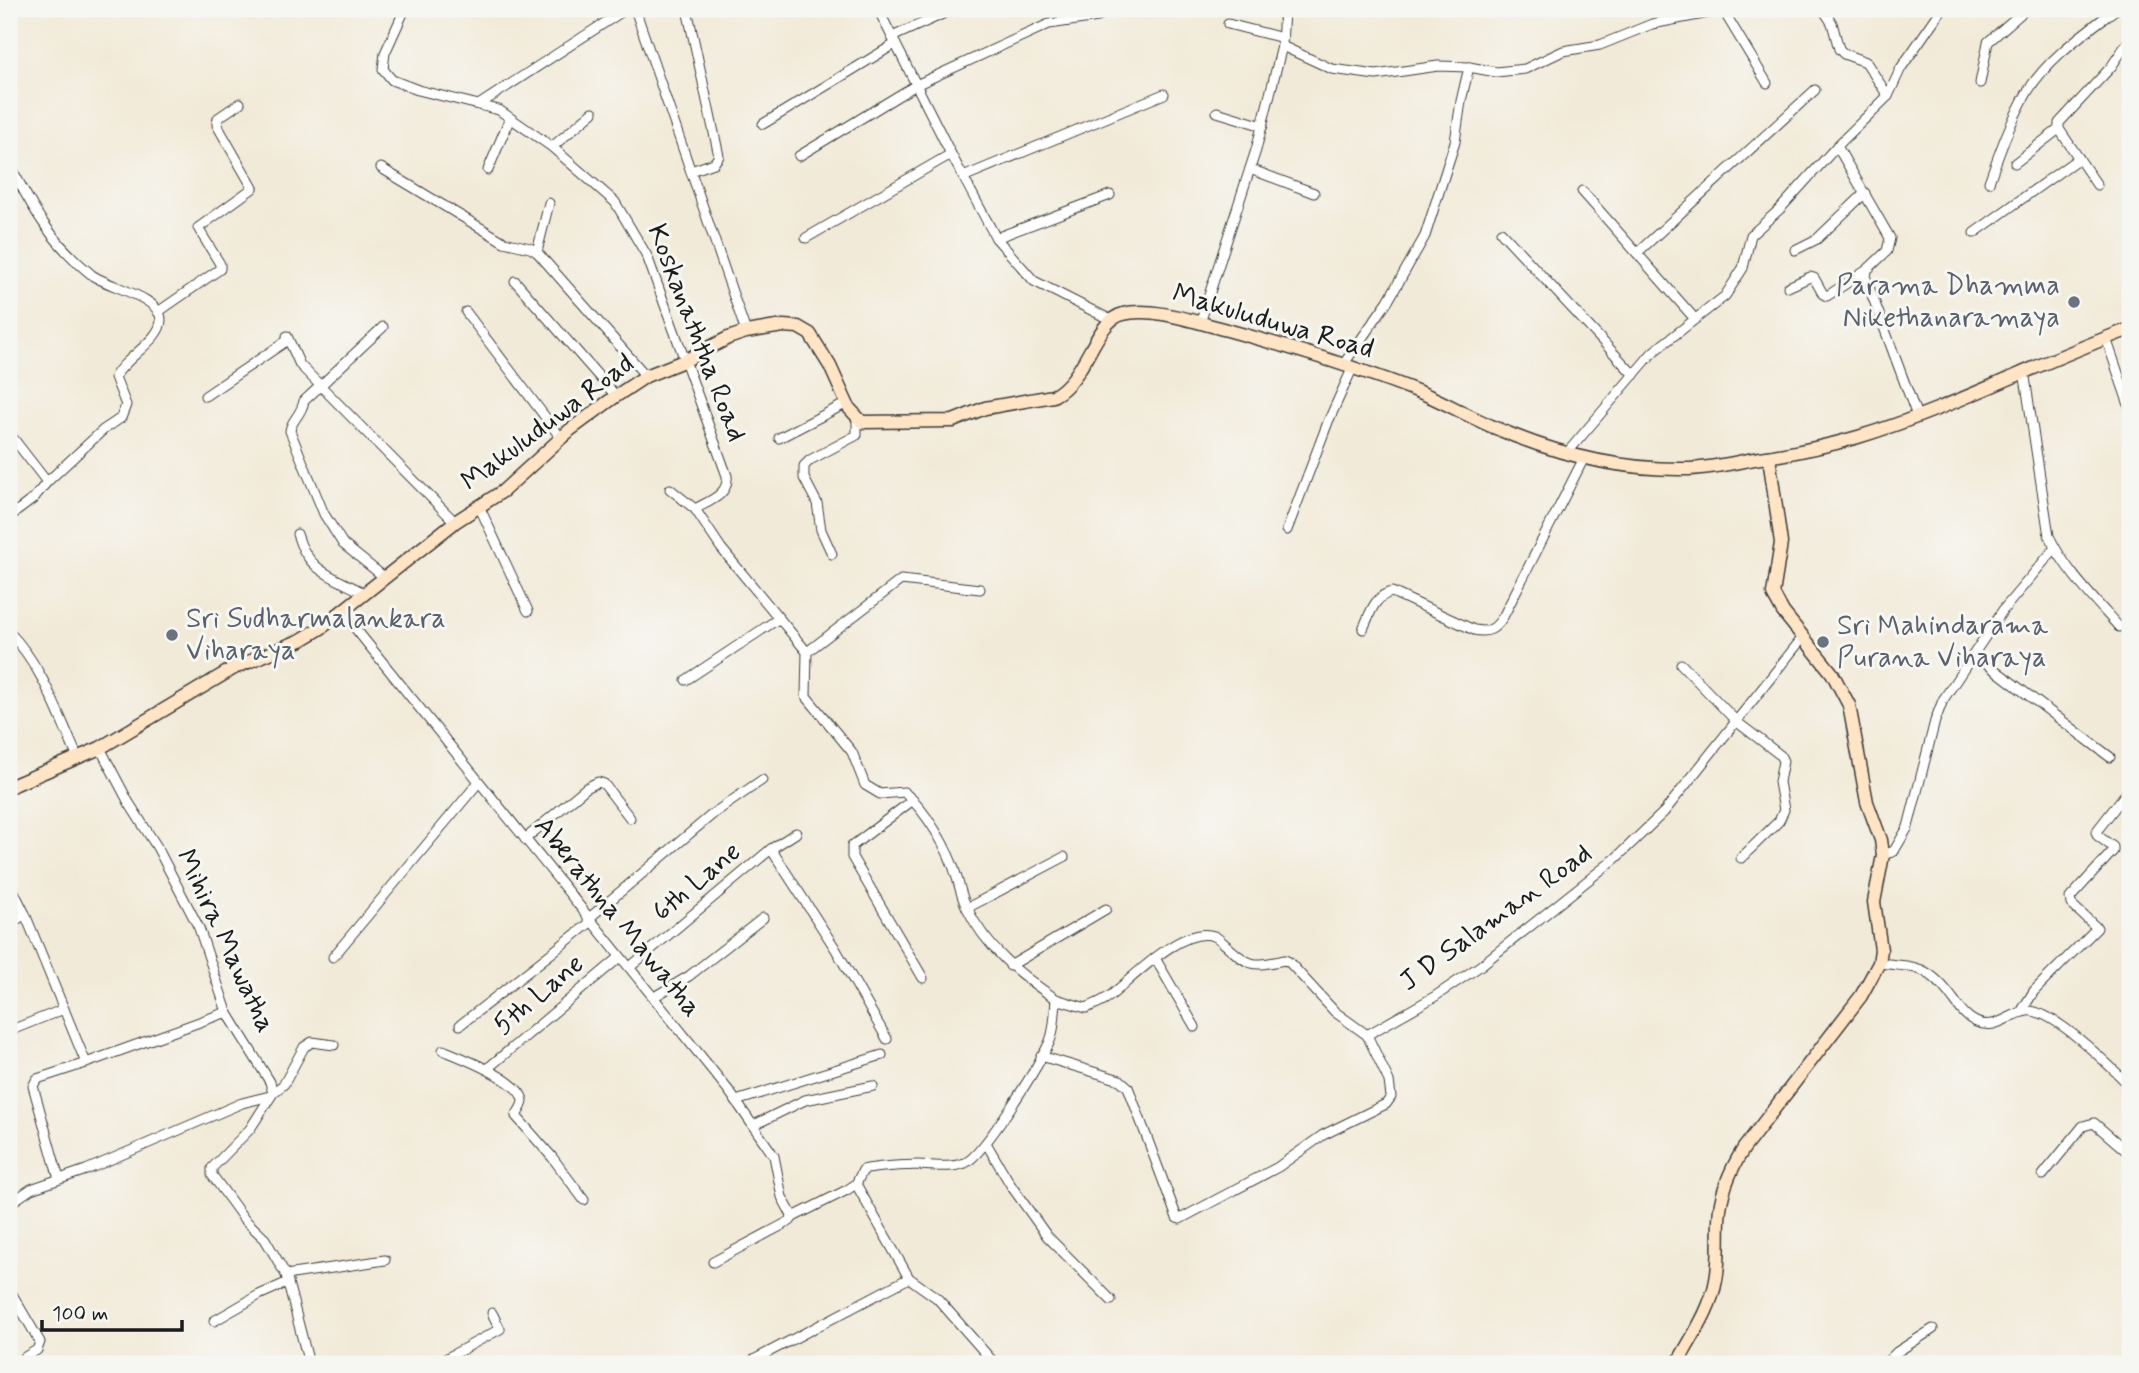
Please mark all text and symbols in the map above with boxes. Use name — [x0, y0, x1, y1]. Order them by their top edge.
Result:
street label: Koskanaththa Road — [637, 219, 755, 447]
place label: Parama Dhamma Nikethanaramaya — [1836, 268, 2060, 337]
street label: Makuluduwa Road — [1168, 276, 1378, 368]
marker: Parama Dhamma Nikethanaramaya — [2066, 294, 2082, 310]
street label: Makuluduwa Road — [454, 346, 642, 500]
place label: Sri Sudharmalankara Viharaya — [186, 601, 446, 670]
place label: Sri Mahindarama Purana Viharaya — [1837, 608, 2048, 677]
marker: Sri Sudharmalankara Viharaya — [164, 627, 180, 643]
marker: Sri Mahindarama Purana Viharaya — [1815, 634, 1831, 650]
street label: Aberathna Mawatha — [525, 809, 709, 1025]
street label: 6th Lane — [645, 834, 749, 930]
street label: J D Salaman Road — [1392, 836, 1600, 1000]
street label: Mihira Mawatha — [166, 843, 284, 1039]
street label: 5th Lane — [486, 946, 592, 1044]
scale bar — [42, 1289, 182, 1333]
text: 100 m — [52, 1300, 108, 1328]

